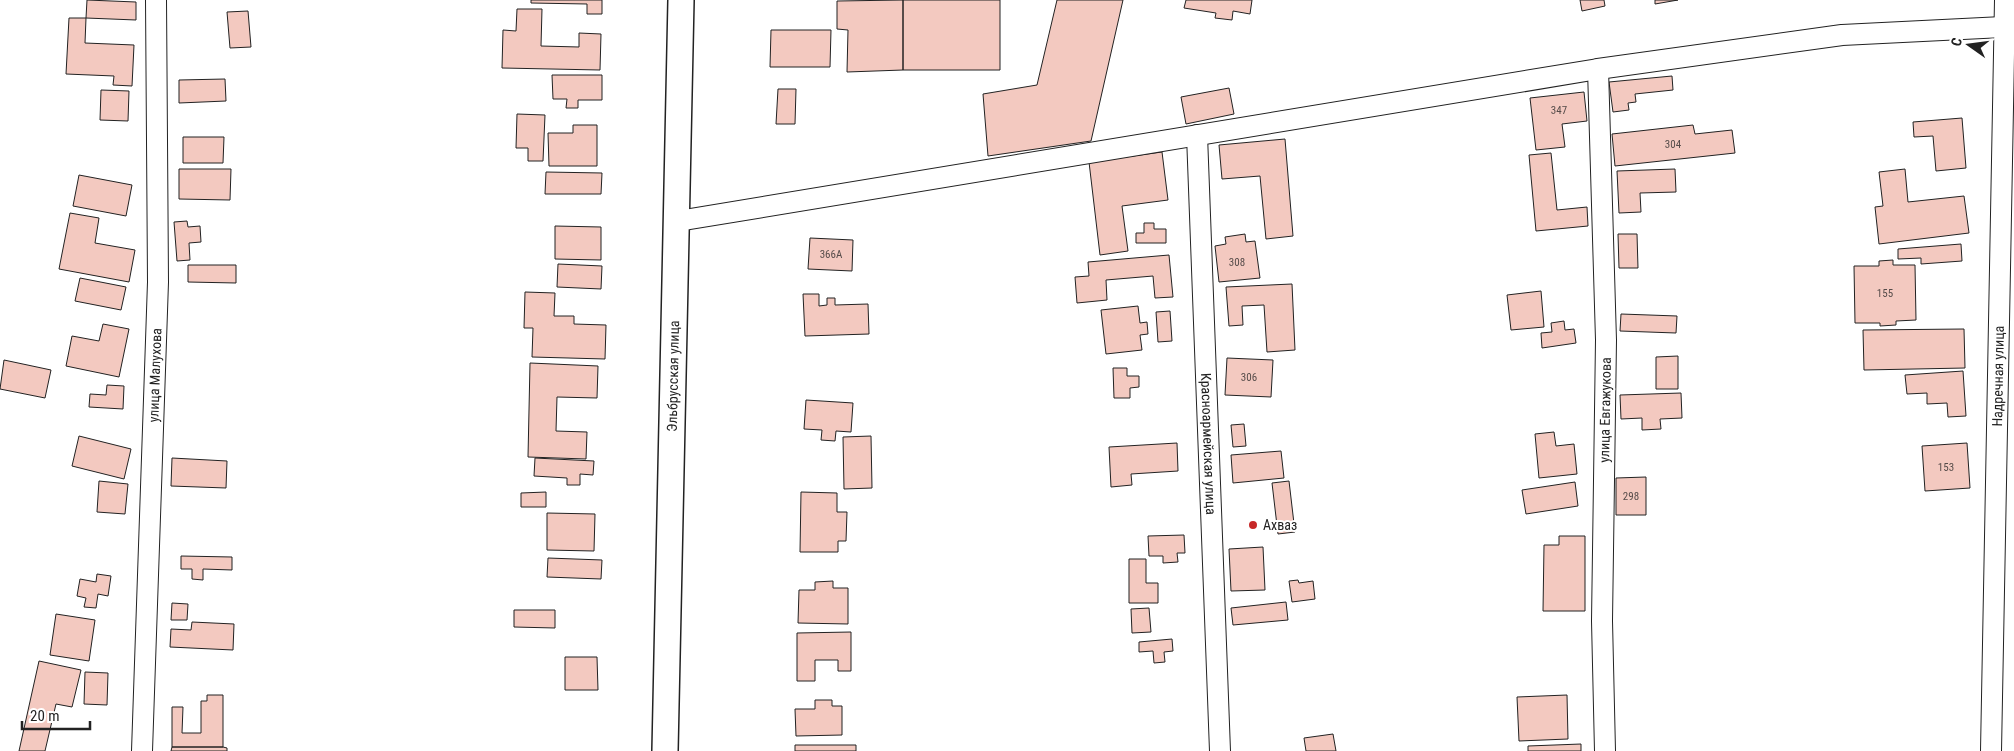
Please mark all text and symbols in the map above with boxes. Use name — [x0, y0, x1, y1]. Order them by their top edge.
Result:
north arrow — [1944, 20, 1994, 70]
text: С — [1948, 36, 1965, 48]
house number: 347 — [1551, 104, 1567, 117]
house number: 304 — [1665, 138, 1682, 151]
house number: 366А — [820, 248, 843, 261]
house number: 308 — [1229, 256, 1245, 269]
house number: 155 — [1877, 287, 1893, 300]
street label: Эльбрусская улица — [664, 320, 682, 432]
street label: Надречная улица — [1989, 325, 2007, 427]
street label: улица Малухова — [145, 328, 164, 423]
street label: улица Евгажукова — [1596, 357, 1614, 463]
house number: 306 — [1241, 371, 1257, 384]
street label: Красноармейская улица — [1198, 372, 1219, 515]
house number: 153 — [1938, 461, 1954, 474]
house number: 298 — [1623, 490, 1639, 503]
place label: Ахваз — [1263, 517, 1297, 533]
marker: Ахваз — [1247, 519, 1259, 531]
scale bar — [22, 698, 90, 730]
text: 20 m — [30, 707, 60, 725]

